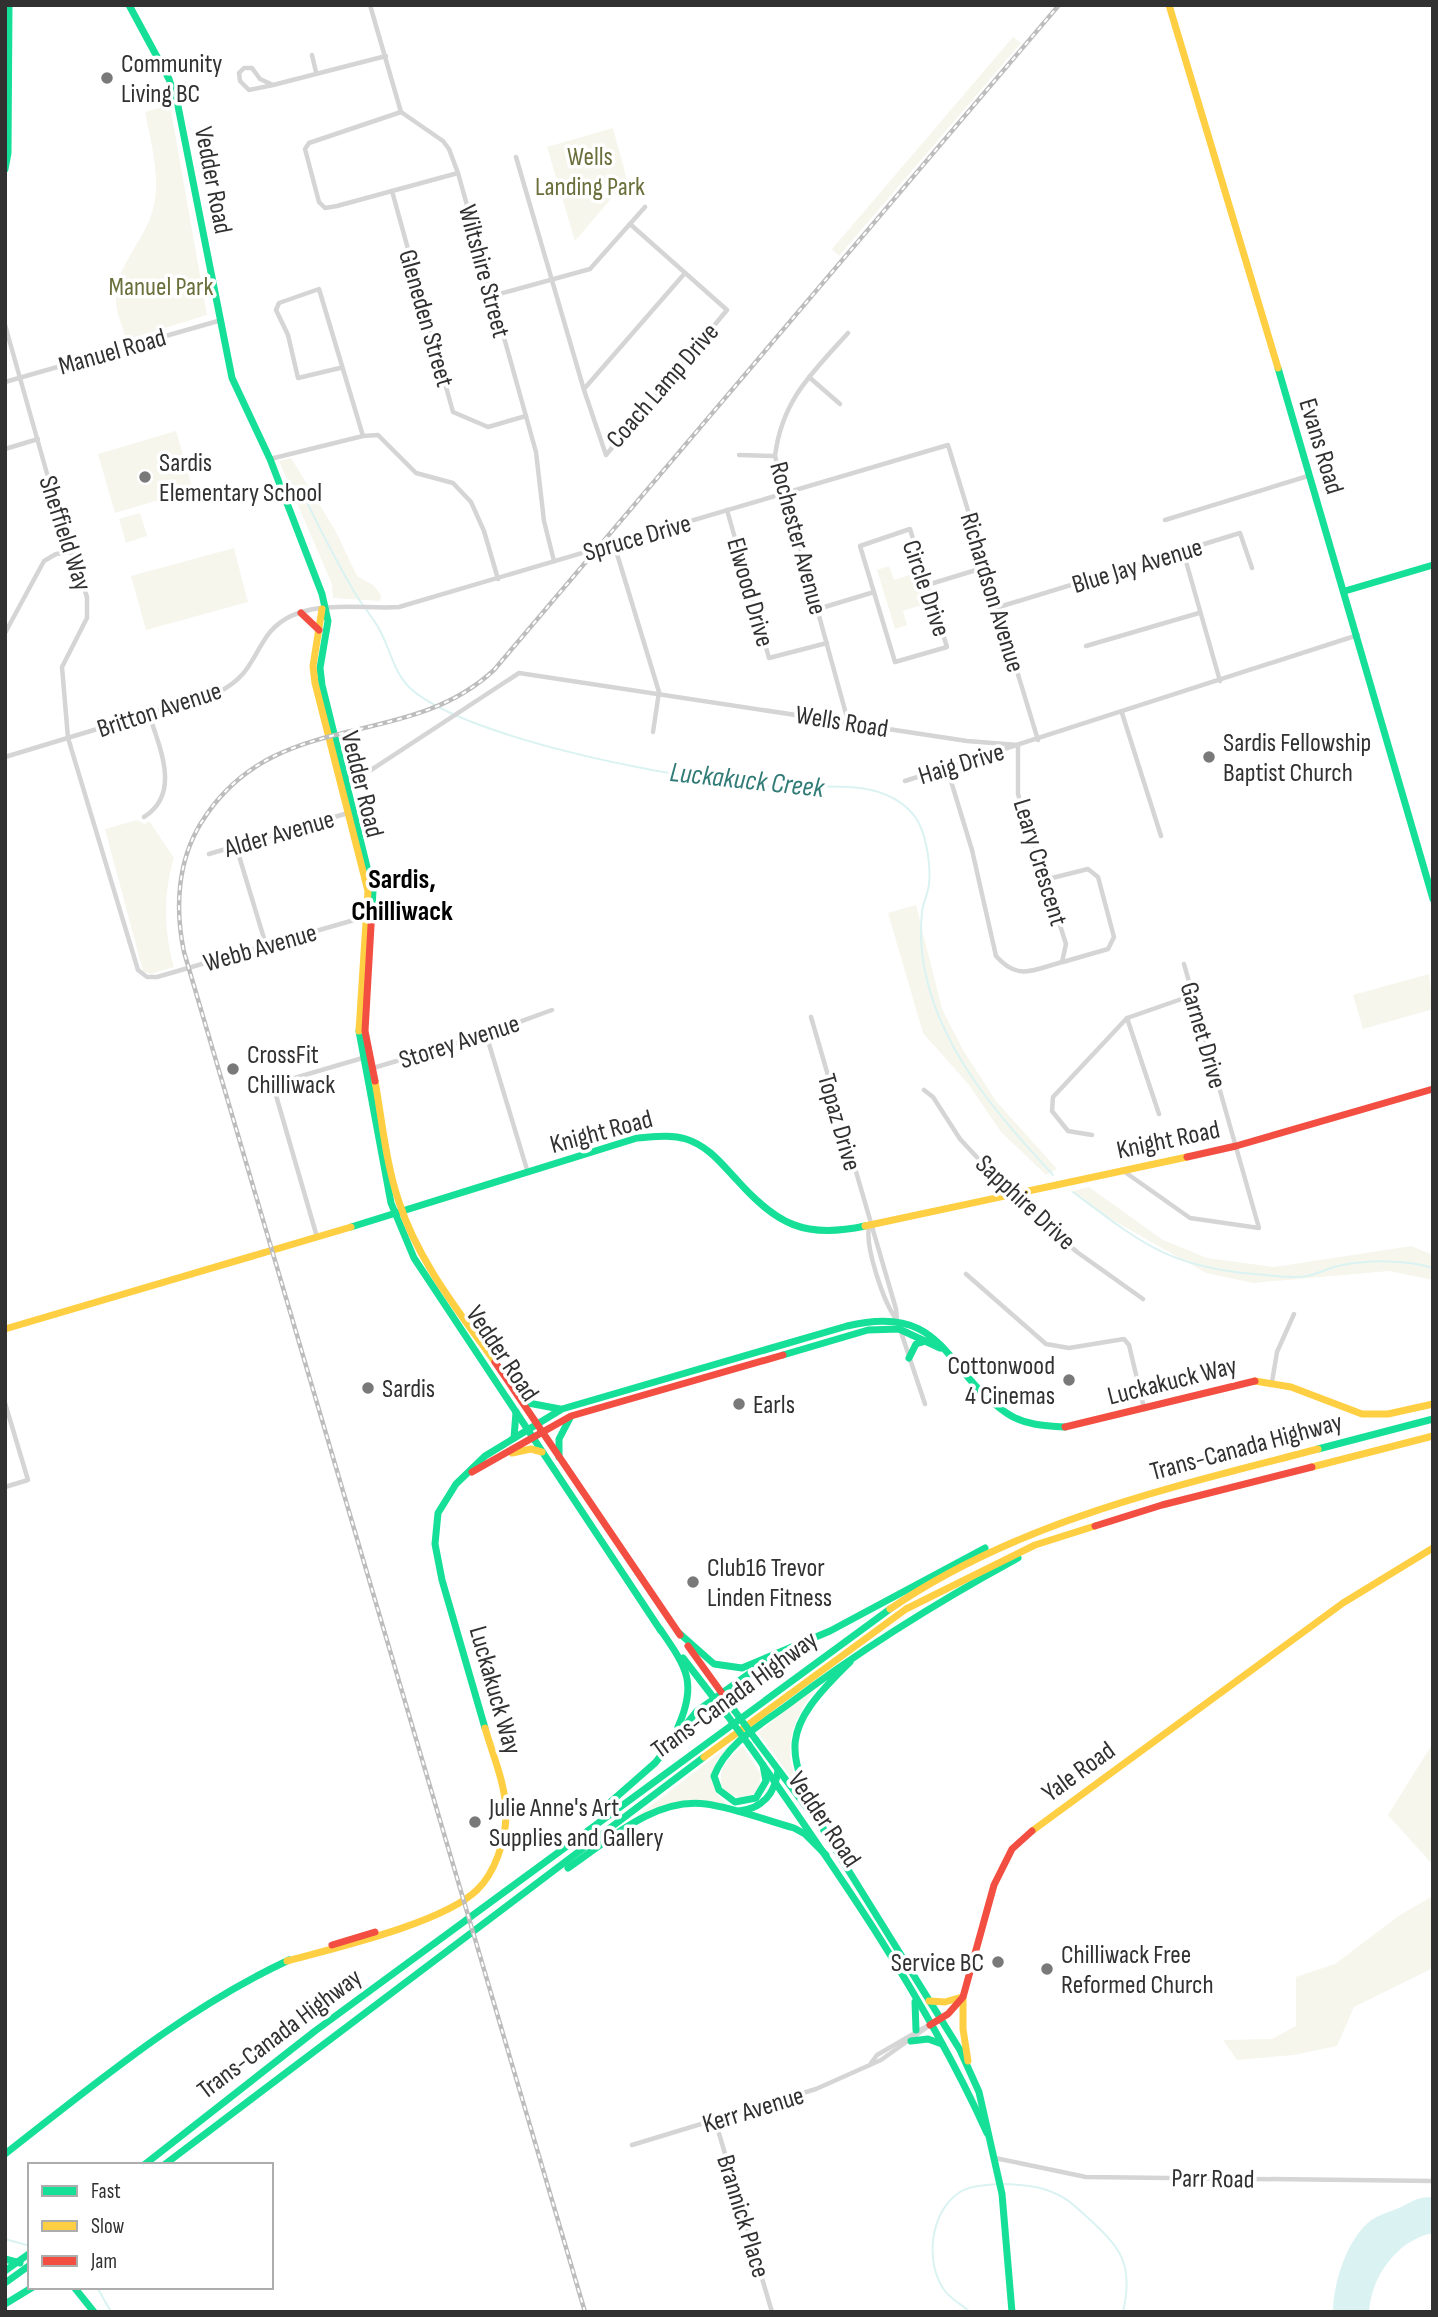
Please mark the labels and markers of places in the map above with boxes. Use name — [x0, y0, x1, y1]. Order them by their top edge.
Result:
place label: Community Living BC — [121, 49, 222, 110]
marker: Community Living BC — [99, 70, 115, 86]
place label: Sardis Elementary School — [159, 448, 322, 509]
marker: Sardis Elementary School — [137, 469, 153, 485]
place label: Sardis Fellowship Baptist Church — [1223, 728, 1371, 789]
marker: Sardis Fellowship Baptist Church — [1201, 749, 1217, 765]
place label: CrossFit Chilliwack — [247, 1040, 335, 1101]
marker: CrossFit Chilliwack — [225, 1061, 241, 1077]
place label: Cottonwood 4 Cinemas — [947, 1351, 1055, 1412]
marker: Cottonwood 4 Cinemas — [1061, 1372, 1077, 1388]
place label: Sardis — [382, 1374, 435, 1405]
marker: Sardis — [360, 1380, 376, 1396]
place label: Earls — [753, 1390, 795, 1421]
marker: Earls — [731, 1396, 747, 1412]
place label: Club16 Trevor Linden Fitness — [707, 1553, 832, 1614]
marker: Club16 Trevor Linden Fitness — [685, 1574, 701, 1590]
place label: Julie Anne's Art Supplies and Gallery — [488, 1793, 663, 1854]
marker: Julie Anne's Art Supplies and Gallery — [467, 1814, 483, 1830]
place label: Chilliwack Free Reformed Church — [1061, 1940, 1214, 2001]
place label: Service BC — [891, 1948, 984, 1979]
marker: Service BC — [990, 1954, 1006, 1970]
marker: Chilliwack Free Reformed Church — [1039, 1961, 1055, 1977]

